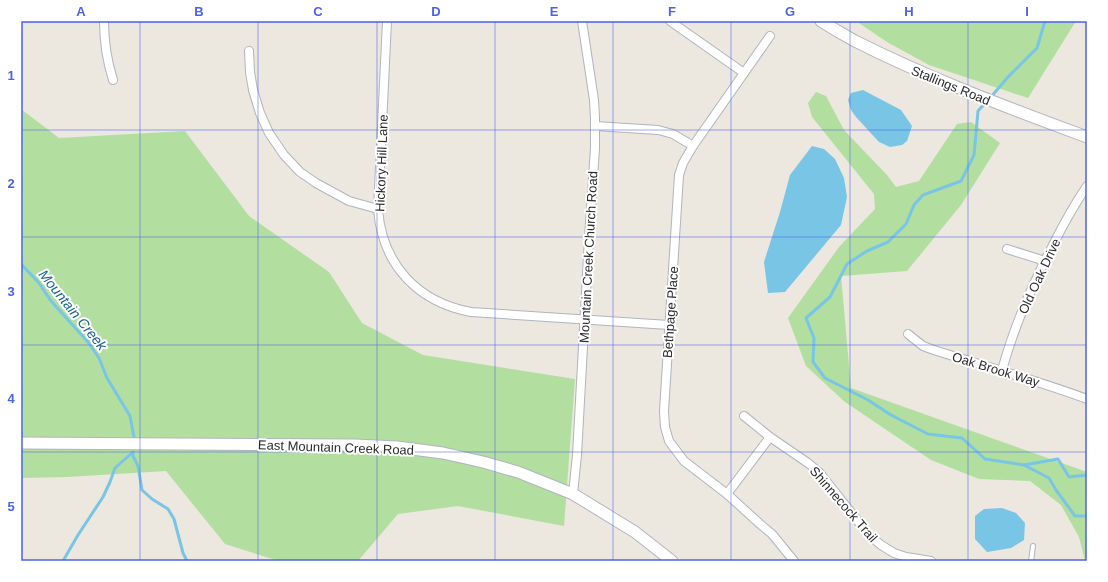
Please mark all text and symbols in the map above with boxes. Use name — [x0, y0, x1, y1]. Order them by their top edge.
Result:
text: A — [76, 4, 86, 19]
text: B — [194, 4, 204, 19]
text: C — [313, 4, 323, 19]
text: D — [431, 4, 441, 19]
text: E — [550, 4, 559, 19]
text: F — [668, 4, 676, 19]
text: G — [785, 4, 795, 19]
text: H — [904, 4, 914, 19]
text: I — [1025, 4, 1029, 19]
street label: Stallings Road — [909, 63, 992, 108]
text: 1 — [7, 68, 15, 83]
street label: Hickory Hill Lane — [372, 114, 391, 212]
street label: Mountain Creek Church Road — [577, 171, 600, 343]
text: 2 — [7, 176, 15, 191]
street label: Old Oak Drive — [1015, 236, 1064, 316]
street label: Bethpage Place — [660, 266, 681, 358]
water label: Mountain Creek — [36, 267, 111, 354]
text: 3 — [7, 284, 15, 299]
street label: Oak Brook Way — [950, 349, 1042, 390]
text: 4 — [7, 391, 15, 406]
street label: East Mountain Creek Road — [258, 437, 414, 458]
street label: Shinnecock Trail — [807, 463, 881, 545]
text: 5 — [7, 499, 15, 514]

